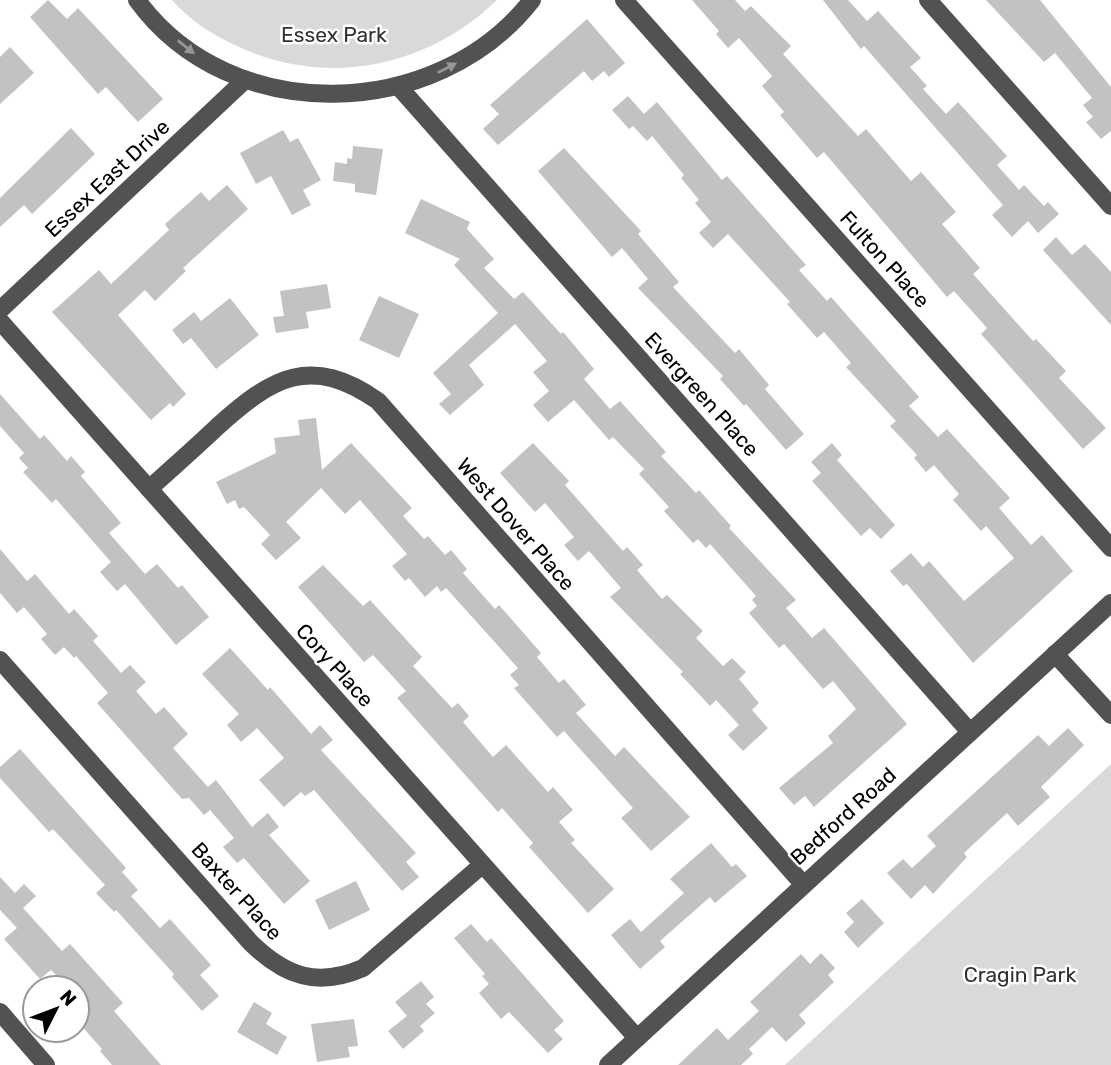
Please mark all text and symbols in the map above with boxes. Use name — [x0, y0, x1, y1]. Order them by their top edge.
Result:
park label: Essex Park — [281, 22, 387, 47]
one-way arrow — [176, 39, 194, 54]
one-way arrow — [437, 62, 457, 74]
street label: Essex East Drive — [40, 114, 174, 242]
street label: Fulton Place — [835, 206, 935, 312]
street label: Evergreen Place — [640, 327, 764, 461]
street label: West Dover Place — [452, 453, 580, 595]
street label: Cory Place — [291, 618, 379, 712]
street label: Bedford Road — [785, 762, 901, 870]
street label: Baxter Place — [187, 837, 287, 945]
park label: Cragin Park — [964, 962, 1076, 987]
north arrow — [21, 974, 91, 1044]
text: N — [55, 985, 81, 1011]

